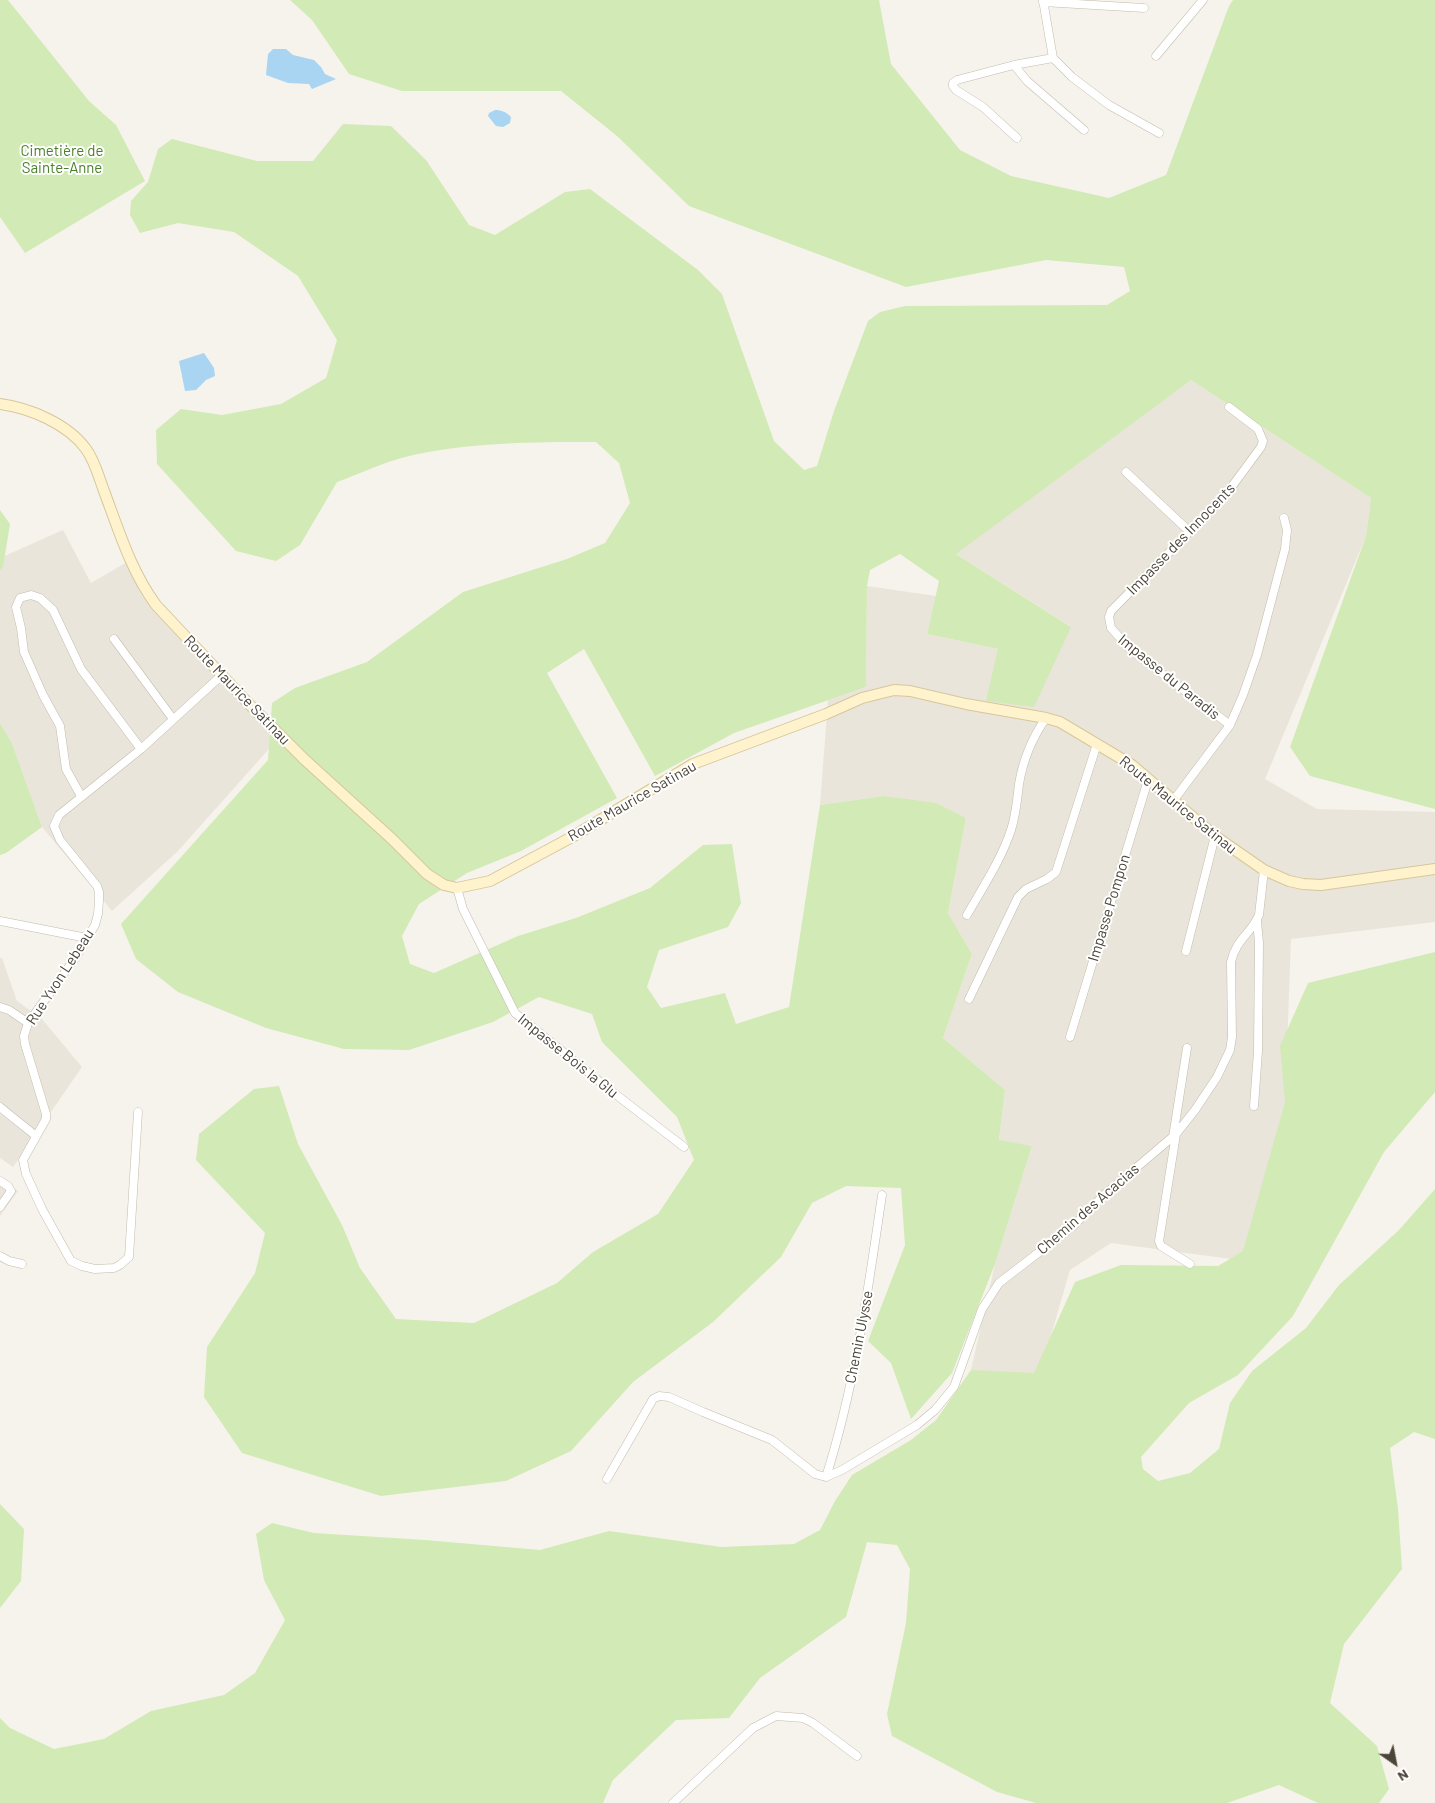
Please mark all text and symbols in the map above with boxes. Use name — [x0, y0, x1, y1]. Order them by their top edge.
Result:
park label: Cimetière de Sainte-Anne — [21, 142, 103, 177]
street label: Impasse des Innocents — [1123, 479, 1239, 599]
street label: Route Maurice Satinau — [180, 631, 294, 749]
street label: Impasse du Paradis — [1115, 631, 1223, 723]
street label: Route Maurice Satinau — [1116, 752, 1240, 858]
street label: Route Maurice Satinau — [565, 757, 699, 845]
street label: Impasse Pompon — [1084, 852, 1134, 964]
street label: Rue Yvon Lebeau — [22, 926, 98, 1028]
street label: Impasse Bois la Glu — [514, 1010, 622, 1102]
street label: Chemin des Acacias — [1033, 1160, 1143, 1258]
street label: Chemin Ulysse — [841, 1289, 877, 1385]
north arrow — [1370, 1738, 1420, 1788]
text: N — [1395, 1766, 1412, 1786]

